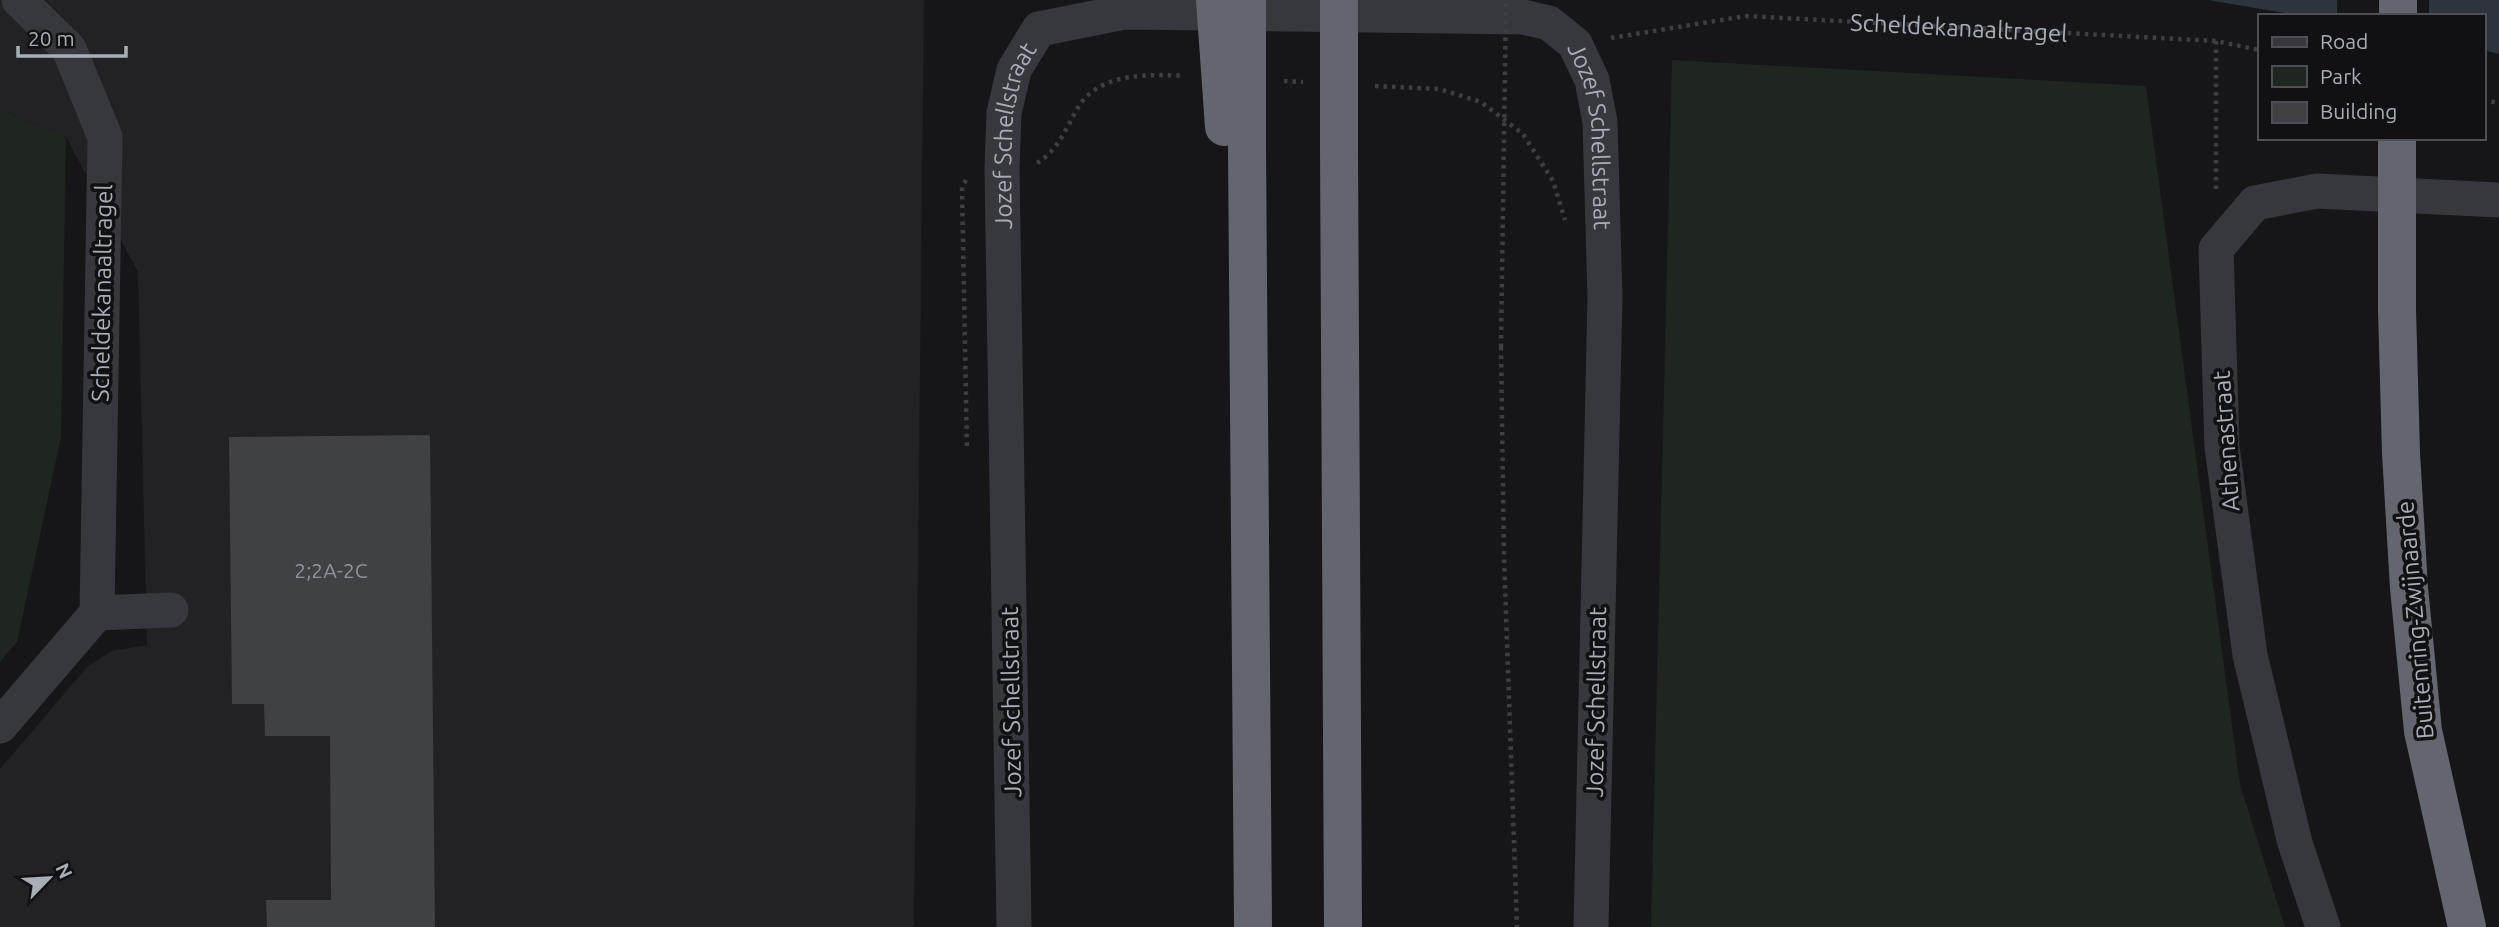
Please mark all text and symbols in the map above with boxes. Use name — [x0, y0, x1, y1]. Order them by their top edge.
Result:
street label: Scheldekanaaltragel — [1850, 8, 2068, 47]
scale bar — [18, 14, 126, 58]
legend — [2258, 14, 2485, 140]
text: 20 m — [28, 26, 75, 50]
text: Road — [2320, 29, 2368, 53]
street label: Jozef Schellstraat — [988, 37, 1041, 230]
street label: Jozef Schellstraat — [1563, 38, 1617, 231]
text: Park — [2320, 64, 2362, 88]
text: Building — [2320, 99, 2397, 123]
street label: Scheldekanaaltragel — [87, 184, 117, 402]
street label: Athenastraat — [2208, 369, 2244, 512]
street label: Buitenring-Zwijnaarde — [2391, 500, 2439, 740]
house number: 2;2A-2C — [294, 558, 368, 582]
street label: Jozef Schellstraat — [996, 606, 1026, 798]
street label: Jozef Schellstraat — [1581, 606, 1611, 798]
north arrow — [14, 843, 84, 913]
text: N — [51, 860, 77, 882]

